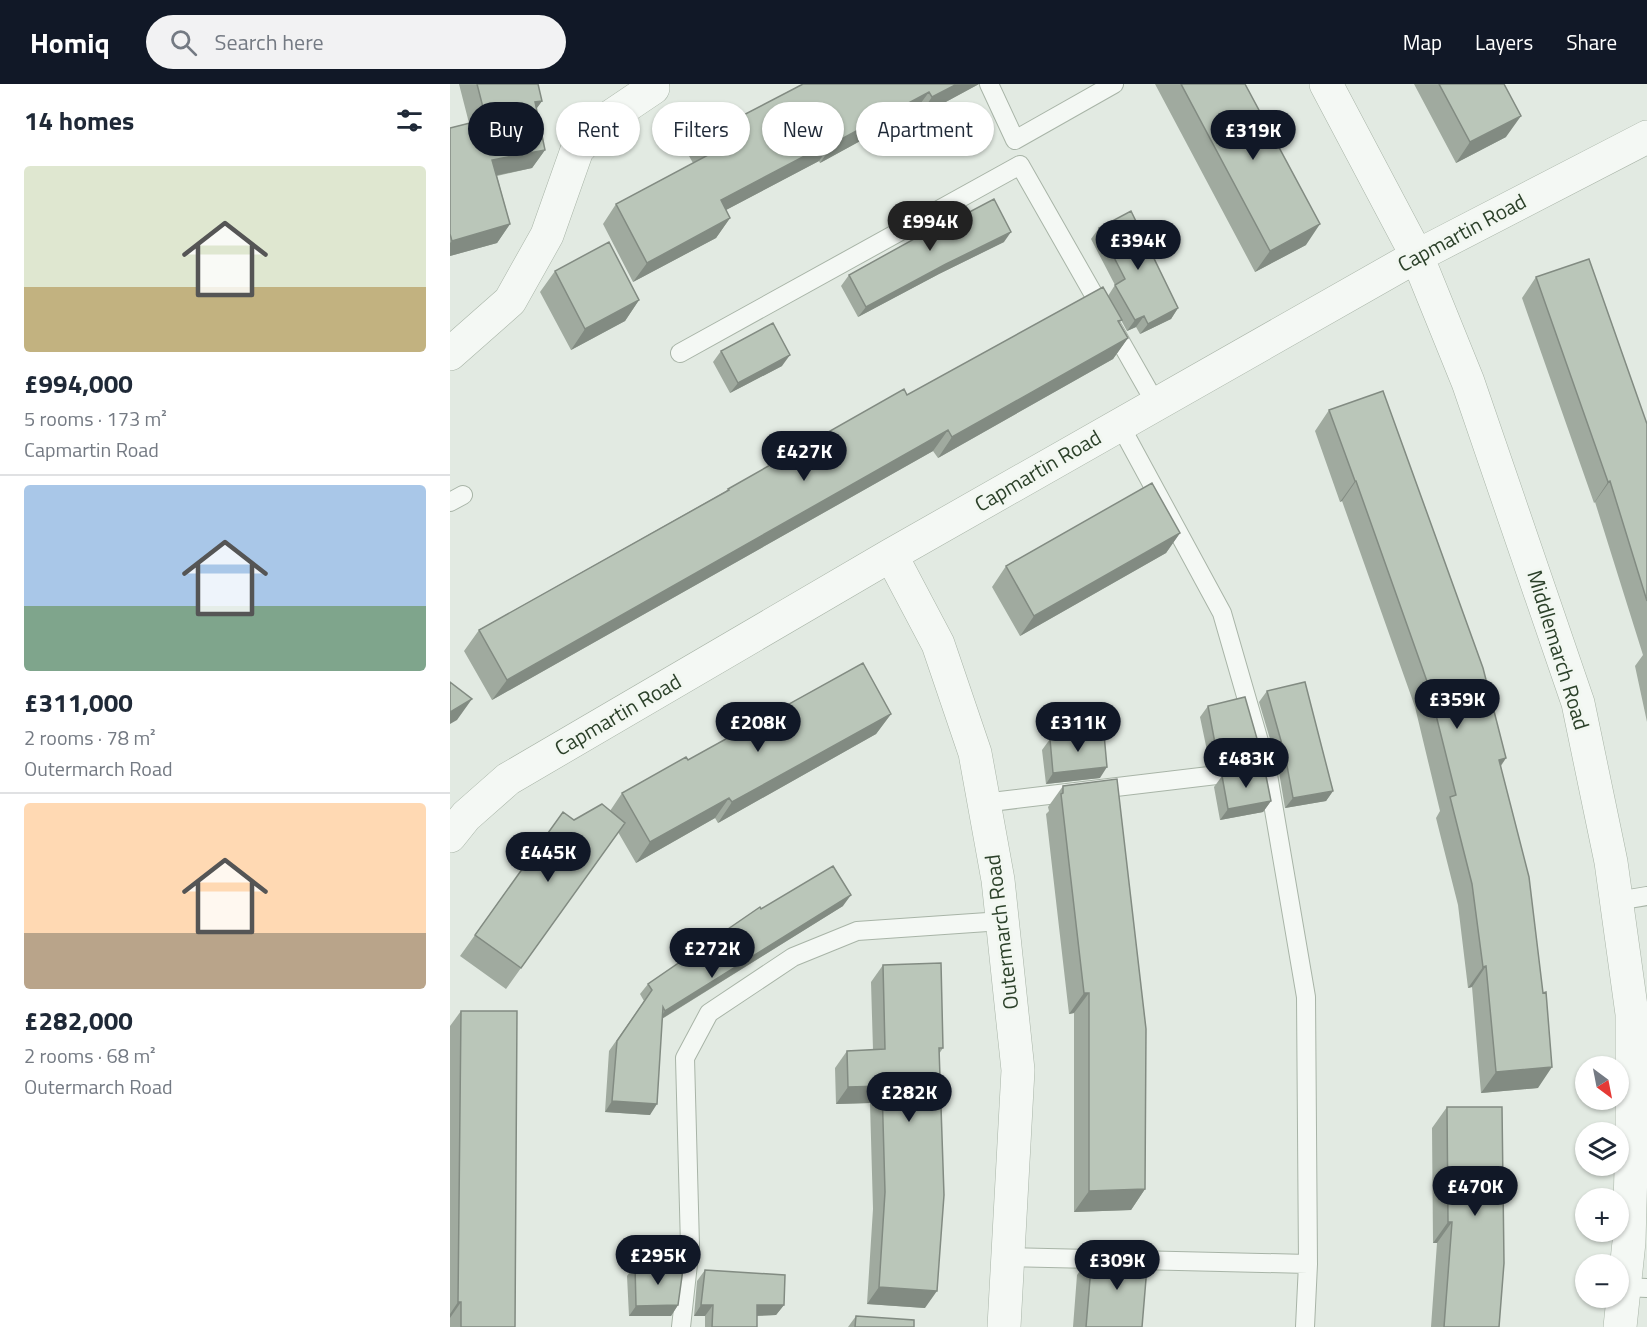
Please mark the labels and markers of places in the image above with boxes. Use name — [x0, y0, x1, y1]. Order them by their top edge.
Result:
pin: £319K — [1211, 110, 1295, 161]
pin: £994K — [888, 201, 972, 252]
pin: £394K — [1096, 220, 1180, 271]
pin: £427K — [762, 431, 846, 482]
pin: £359K — [1415, 679, 1499, 730]
pin: £208K — [716, 702, 800, 753]
pin: £311K — [1036, 702, 1120, 753]
pin: £483K — [1204, 738, 1288, 789]
pin: £445K — [506, 832, 590, 883]
pin: £272K — [670, 928, 754, 979]
pin: £282K — [867, 1072, 951, 1123]
pin: £470K — [1433, 1166, 1517, 1217]
pin: £295K — [616, 1235, 700, 1286]
pin: £309K — [1075, 1240, 1159, 1291]

